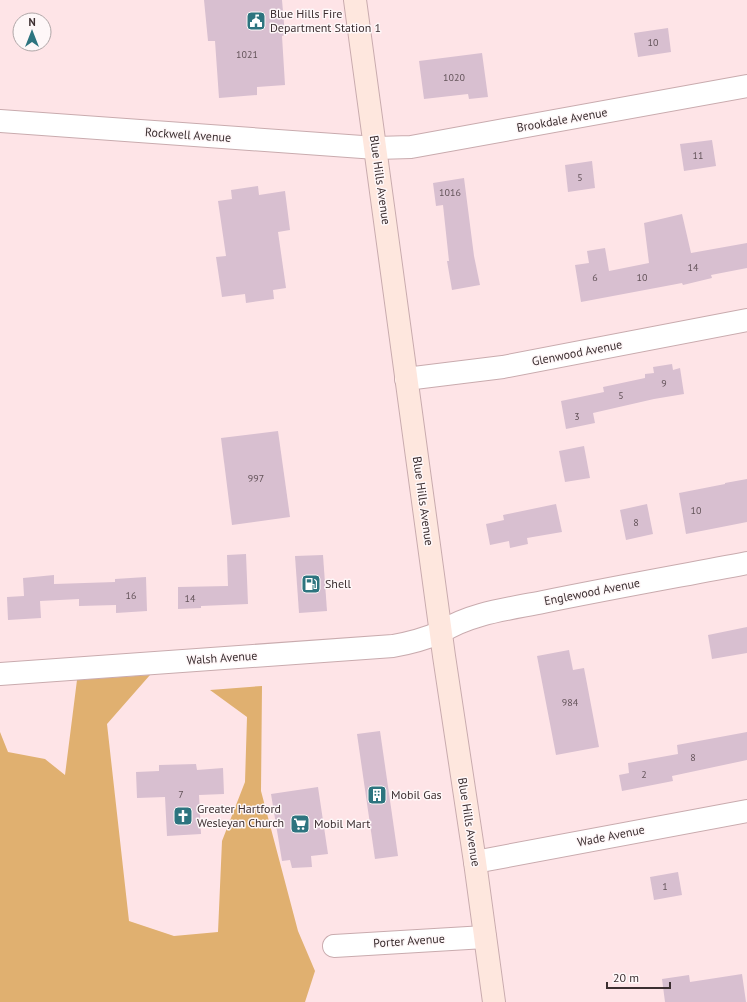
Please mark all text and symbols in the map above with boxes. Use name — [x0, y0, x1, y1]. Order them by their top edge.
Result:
place label: Blue Hills Fire Department Station 1 — [270, 6, 381, 35]
public building icon: Blue Hills Fire Department Station 1 — [245, 10, 267, 32]
north arrow — [12, 12, 52, 52]
text: N — [28, 15, 36, 29]
house number: 10 — [648, 36, 659, 49]
house number: 1021 — [236, 48, 258, 61]
house number: 1020 — [443, 71, 465, 84]
street label: Brookdale Avenue — [515, 104, 609, 135]
street label: Rockwell Avenue — [144, 124, 232, 145]
street label: Blue Hills Avenue — [367, 134, 394, 225]
house number: 11 — [693, 149, 703, 162]
house number: 5 — [577, 171, 583, 184]
house number: 1016 — [439, 186, 461, 199]
house number: 14 — [688, 261, 699, 274]
house number: 6 — [592, 271, 598, 284]
house number: 10 — [637, 271, 648, 284]
street label: Glenwood Avenue — [530, 336, 623, 369]
house number: 9 — [661, 377, 667, 390]
house number: 5 — [618, 389, 624, 402]
house number: 3 — [574, 410, 580, 423]
street label: Blue Hills Avenue — [410, 455, 437, 546]
house number: 997 — [248, 472, 264, 485]
house number: 10 — [691, 504, 702, 517]
house number: 8 — [633, 516, 639, 529]
fuel station icon: Shell — [300, 573, 322, 595]
street label: Englewood Avenue — [543, 575, 641, 608]
place label: Shell — [325, 576, 352, 591]
house number: 16 — [126, 589, 136, 602]
house number: 14 — [185, 592, 196, 605]
street label: Walsh Avenue — [186, 648, 258, 667]
house number: 984 — [562, 696, 579, 709]
house number: 8 — [690, 751, 696, 764]
house number: 2 — [641, 768, 647, 781]
street label: Blue Hills Avenue — [455, 776, 484, 868]
building icon: Mobil Gas — [366, 784, 388, 806]
place label: Mobil Gas — [391, 787, 442, 802]
house number: 7 — [178, 788, 184, 801]
place label: Greater Hartford Wesleyan Church — [197, 801, 284, 830]
church icon: Greater Hartford Wesleyan Church — [172, 805, 194, 827]
supermarket icon: Mobil Mart — [289, 813, 311, 835]
place label: Mobil Mart — [314, 816, 370, 831]
street label: Wade Avenue — [576, 822, 646, 849]
house number: 1 — [662, 880, 668, 893]
street label: Porter Avenue — [373, 931, 445, 950]
scale bar — [607, 964, 670, 990]
text: 20 m — [613, 970, 639, 985]

